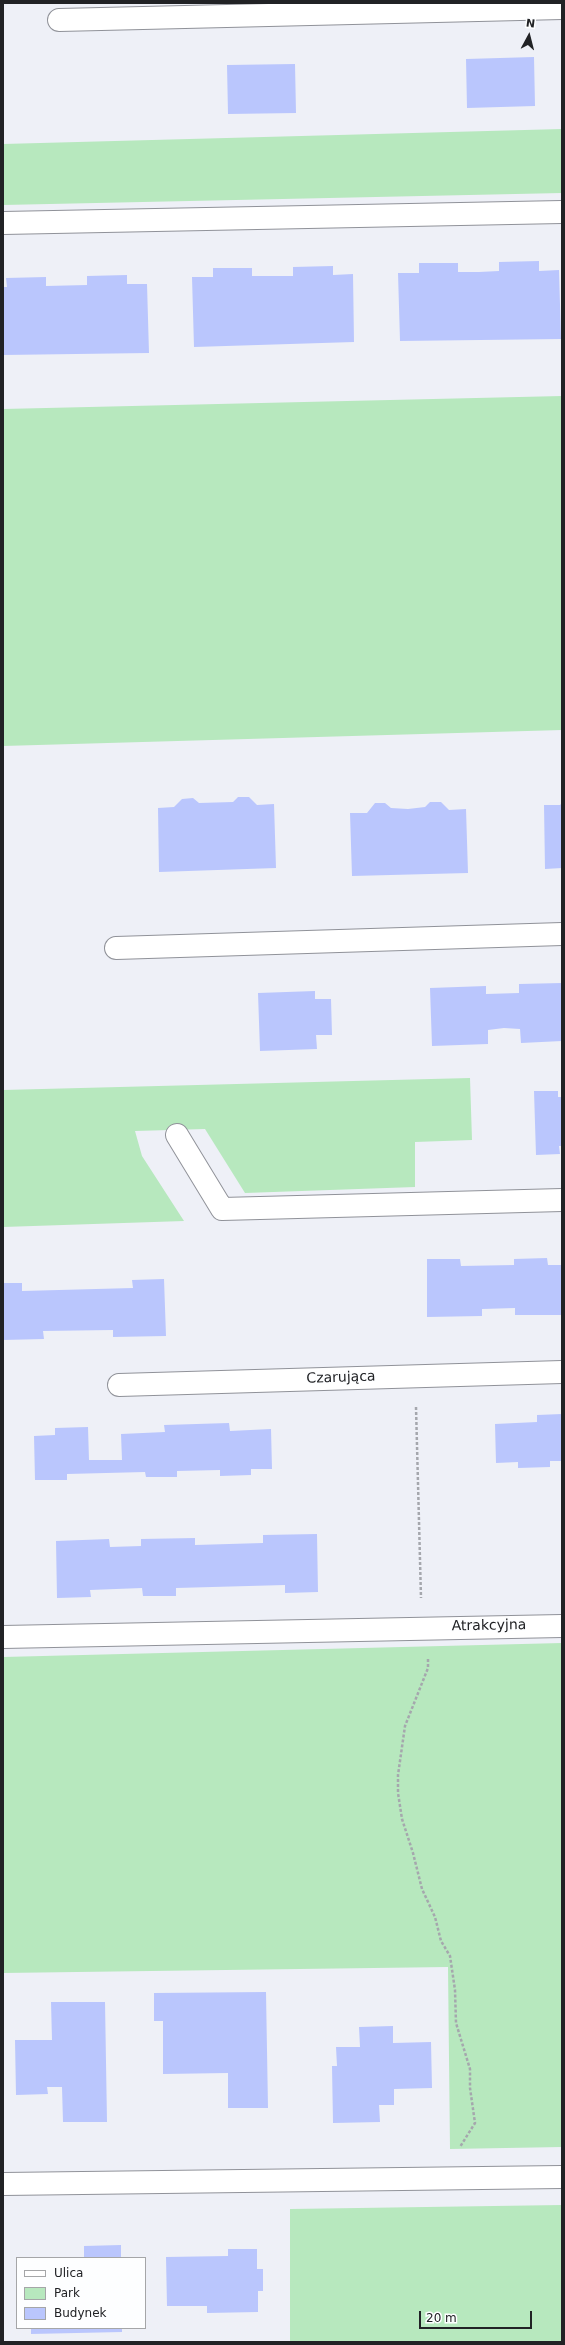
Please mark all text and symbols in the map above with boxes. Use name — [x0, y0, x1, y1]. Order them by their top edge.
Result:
north arrow — [509, 16, 549, 56]
text: N — [525, 17, 536, 31]
street label: Czarująca — [306, 1368, 376, 1388]
street label: Atrakcyjna — [452, 1617, 526, 1635]
legend — [16, 2257, 146, 2329]
text: Ulica — [54, 2266, 83, 2280]
text: Park — [54, 2286, 80, 2300]
scale bar — [421, 2303, 534, 2329]
text: Budynek — [54, 2306, 107, 2320]
text: 20 m — [426, 2311, 457, 2325]

